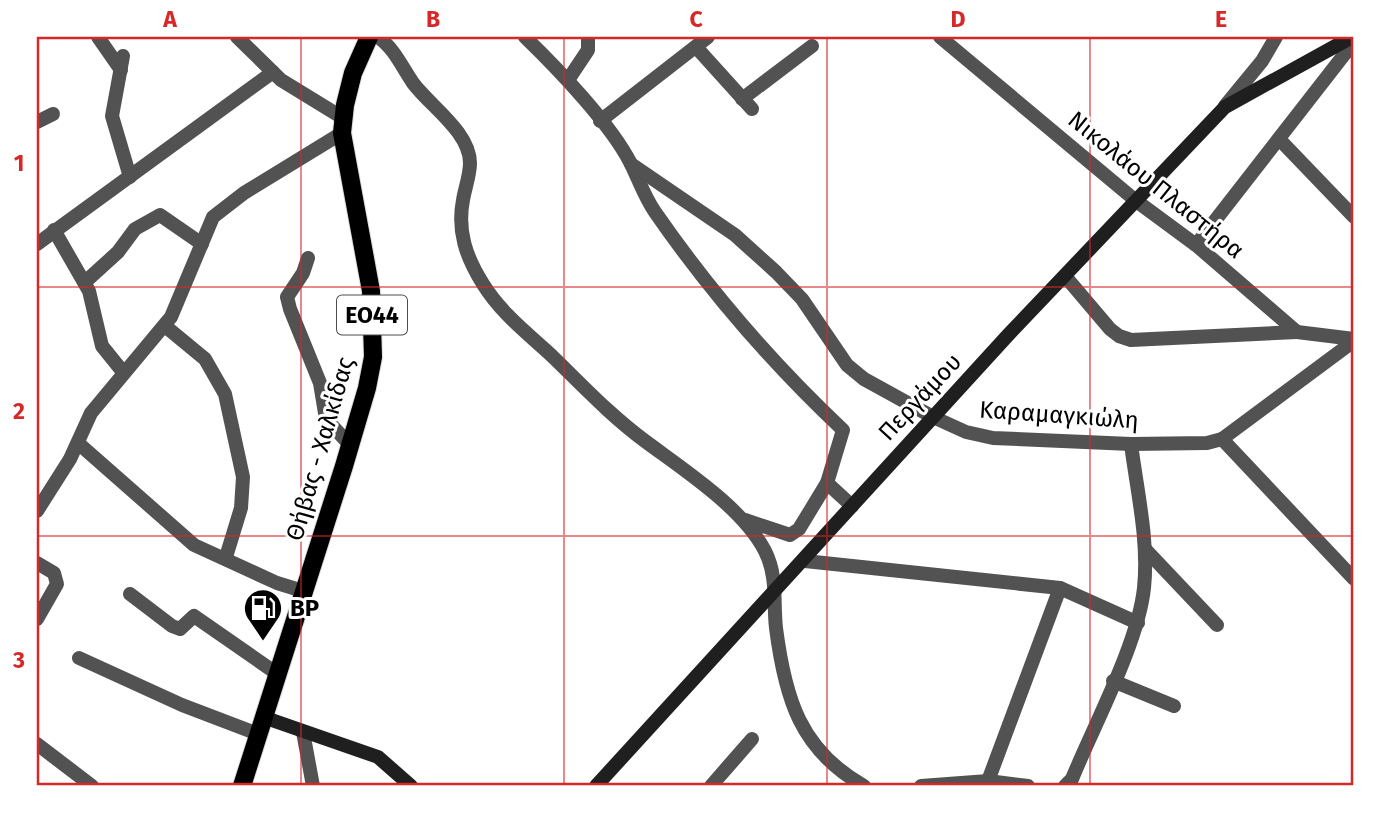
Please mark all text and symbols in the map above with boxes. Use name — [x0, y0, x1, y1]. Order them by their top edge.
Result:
text: A — [162, 5, 177, 33]
text: B — [426, 5, 440, 33]
text: C — [689, 5, 703, 33]
text: D — [951, 5, 966, 33]
text: E — [1215, 5, 1227, 33]
street label: Νικολάου Πλαστήρα — [1062, 106, 1250, 264]
text: 1 — [14, 149, 24, 177]
road number: ΕΟ44 — [337, 296, 407, 334]
street label: Περγάμου — [873, 348, 967, 446]
street label: Θήβας - Χαλκίδας — [280, 354, 360, 544]
street label: Καραμαγκιώλη — [978, 395, 1140, 435]
text: 2 — [13, 397, 25, 425]
fuel station icon: BP — [242, 587, 284, 642]
place label: BP — [290, 594, 319, 622]
text: 3 — [12, 646, 25, 674]

